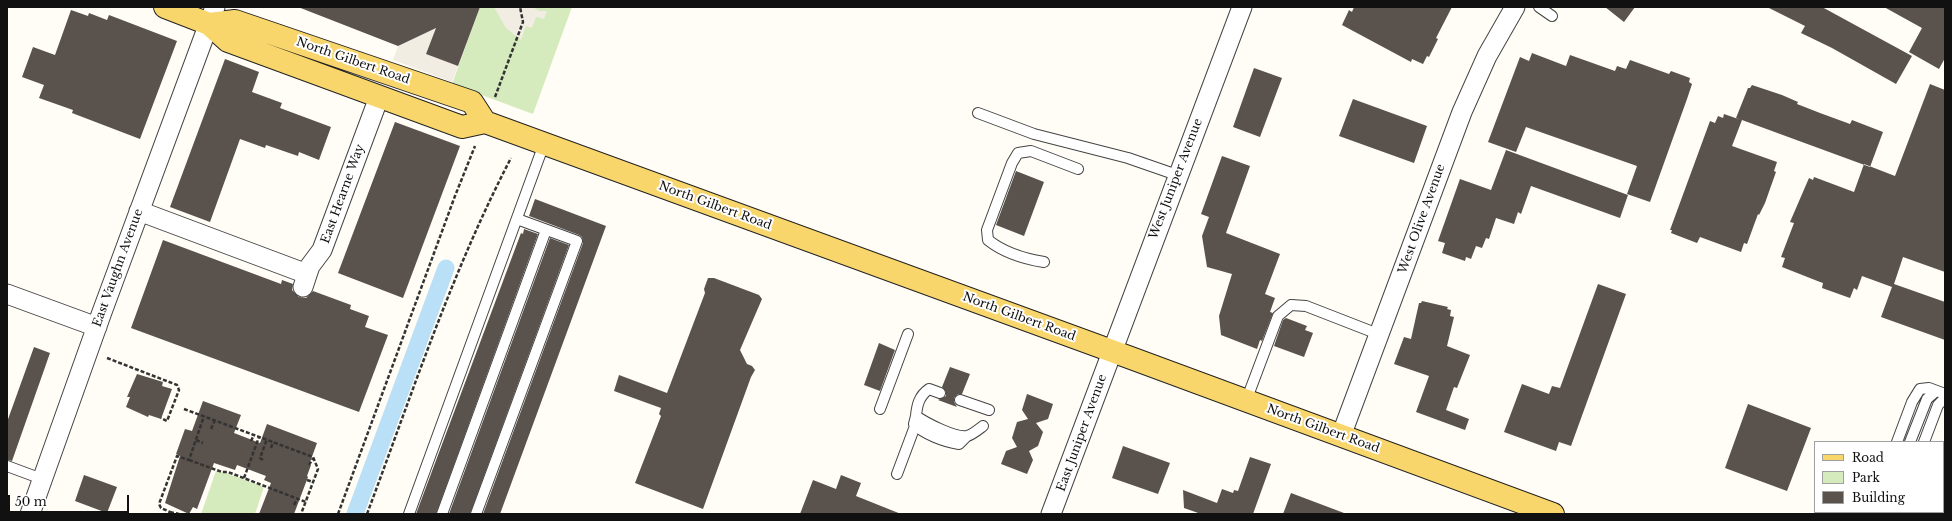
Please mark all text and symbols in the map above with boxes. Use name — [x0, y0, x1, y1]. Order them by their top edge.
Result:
street label: North Gilbert Road — [294, 35, 412, 87]
street label: West Juniper Avenue — [1146, 117, 1206, 241]
street label: East Hearne Way — [318, 142, 368, 246]
street label: West Olive Avenue — [1395, 162, 1449, 276]
street label: North Gilbert Road — [657, 179, 773, 233]
street label: East Vaughn Avenue — [90, 207, 146, 329]
street label: North Gilbert Road — [961, 290, 1077, 344]
street label: East Juniper Avenue — [1054, 372, 1110, 494]
street label: North Gilbert Road — [1265, 402, 1381, 456]
legend — [1814, 441, 1944, 513]
text: Road — [1852, 450, 1884, 465]
text: Park — [1852, 470, 1880, 485]
scale bar — [10, 487, 131, 513]
text: Building — [1852, 490, 1905, 505]
text: 50 m — [15, 494, 47, 509]

